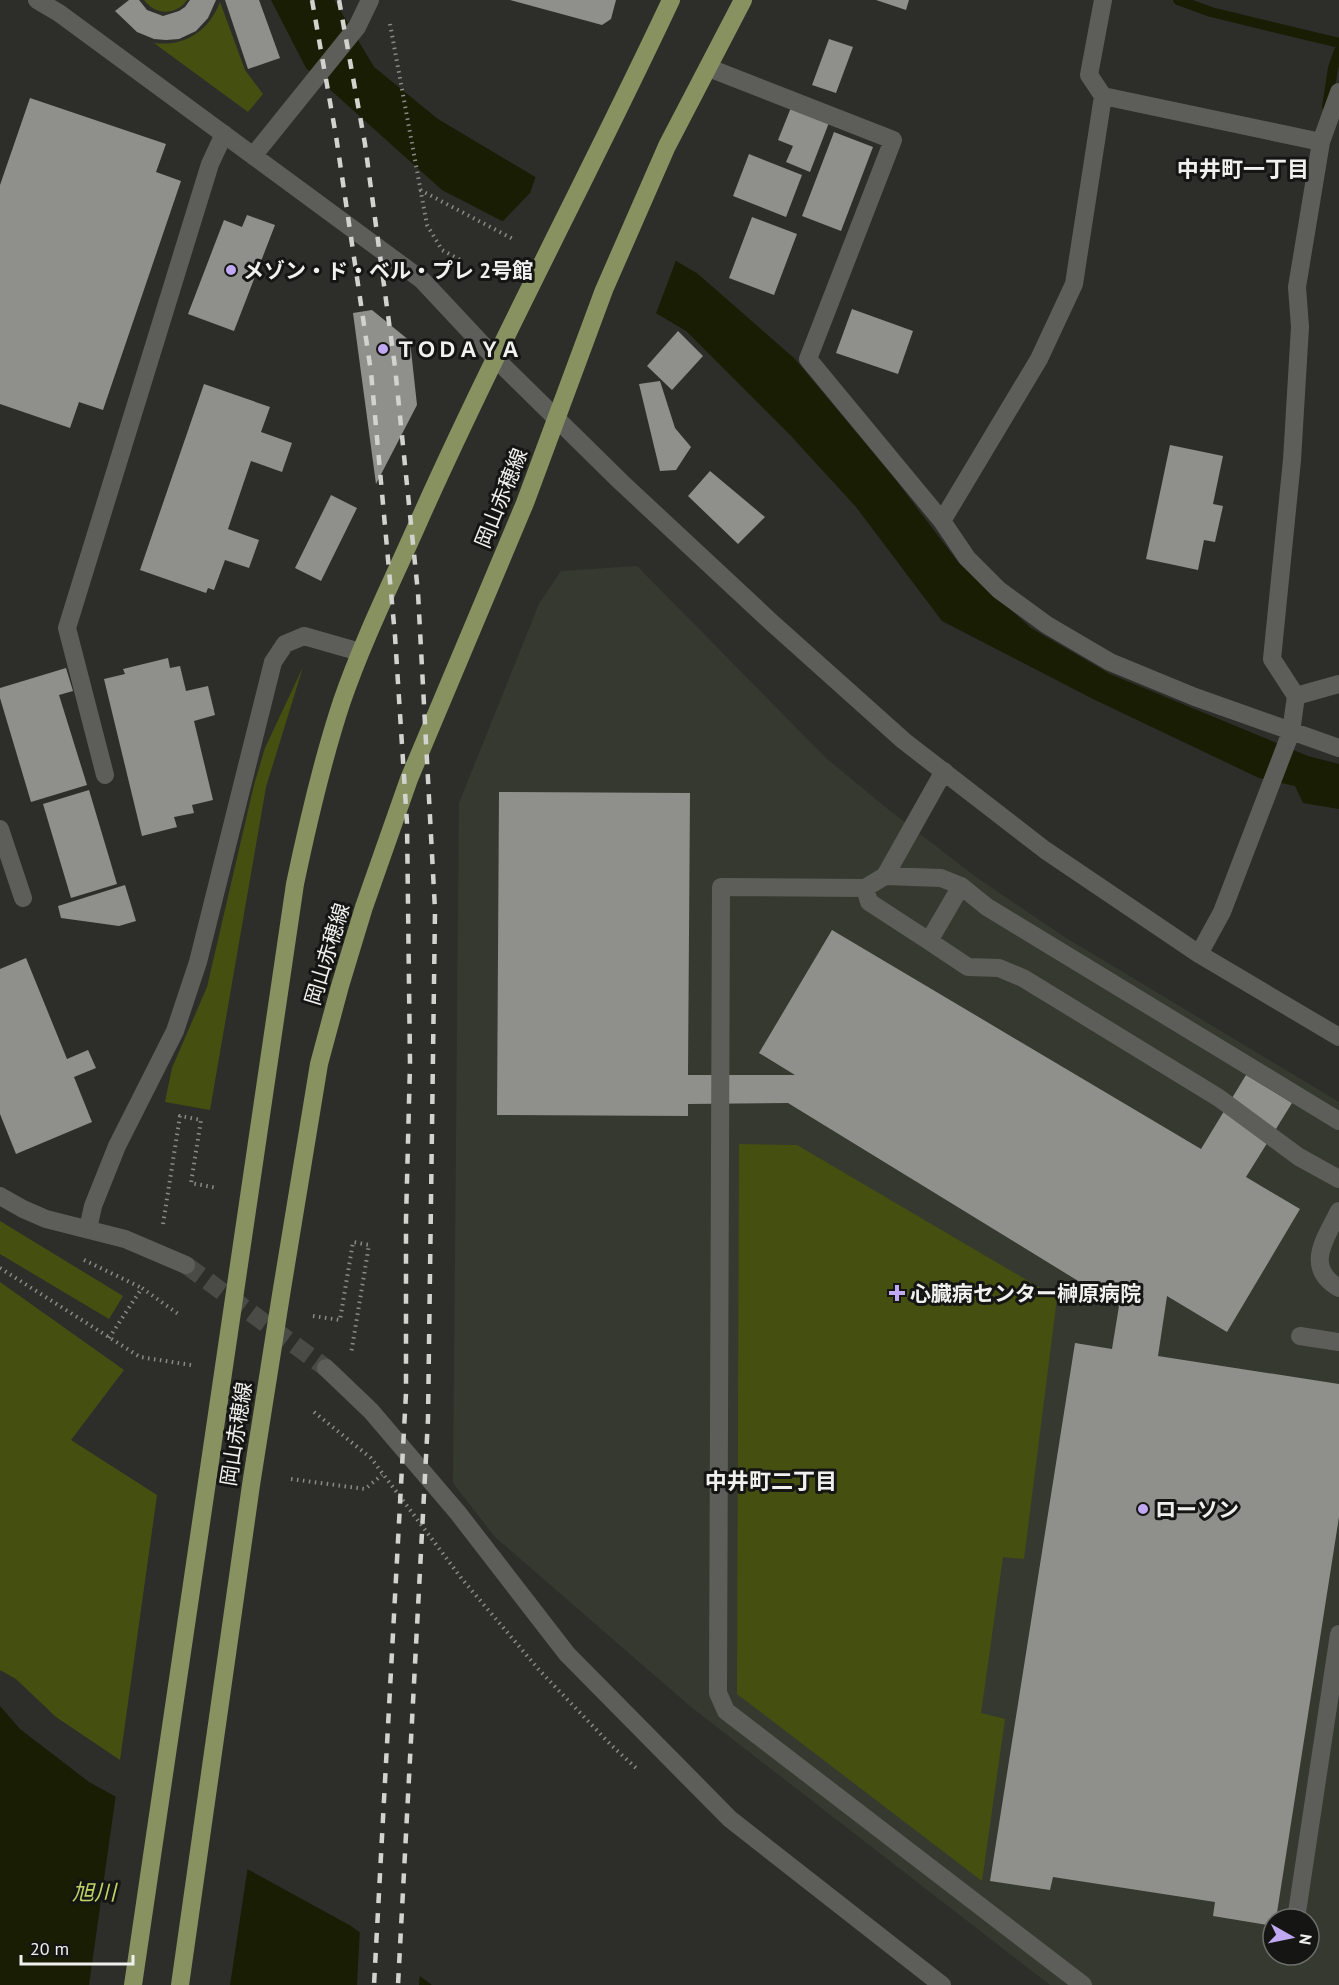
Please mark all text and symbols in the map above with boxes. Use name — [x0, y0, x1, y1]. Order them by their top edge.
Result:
district label: 中井町一丁目 — [1177, 155, 1309, 183]
place label: メゾン・ド・ベル・プレ 2号館 — [243, 257, 533, 284]
marker: メゾン・ド・ベル・プレ 2号館 — [224, 263, 238, 277]
place label: ＴＯＤＡＹＡ — [395, 336, 521, 363]
marker: ＴＯＤＡＹＡ — [376, 342, 390, 356]
street label: 岡山赤穂線 — [469, 444, 533, 552]
street label: 岡山赤穂線 — [299, 900, 355, 1008]
place label: 心臓病センター榊原病院 — [910, 1280, 1141, 1307]
marker: 心臓病センター榊原病院 — [888, 1284, 906, 1302]
street label: 岡山赤穂線 — [214, 1380, 258, 1488]
district label: 中井町二丁目 — [705, 1467, 837, 1495]
place label: ローソン — [1155, 1496, 1239, 1523]
marker: ローソン — [1136, 1502, 1150, 1516]
water label: 旭川 — [72, 1878, 118, 1906]
north arrow — [1261, 1907, 1321, 1967]
scale bar — [21, 1928, 134, 1966]
text: N — [1295, 1933, 1317, 1946]
text: 20 m — [30, 1937, 69, 1960]

